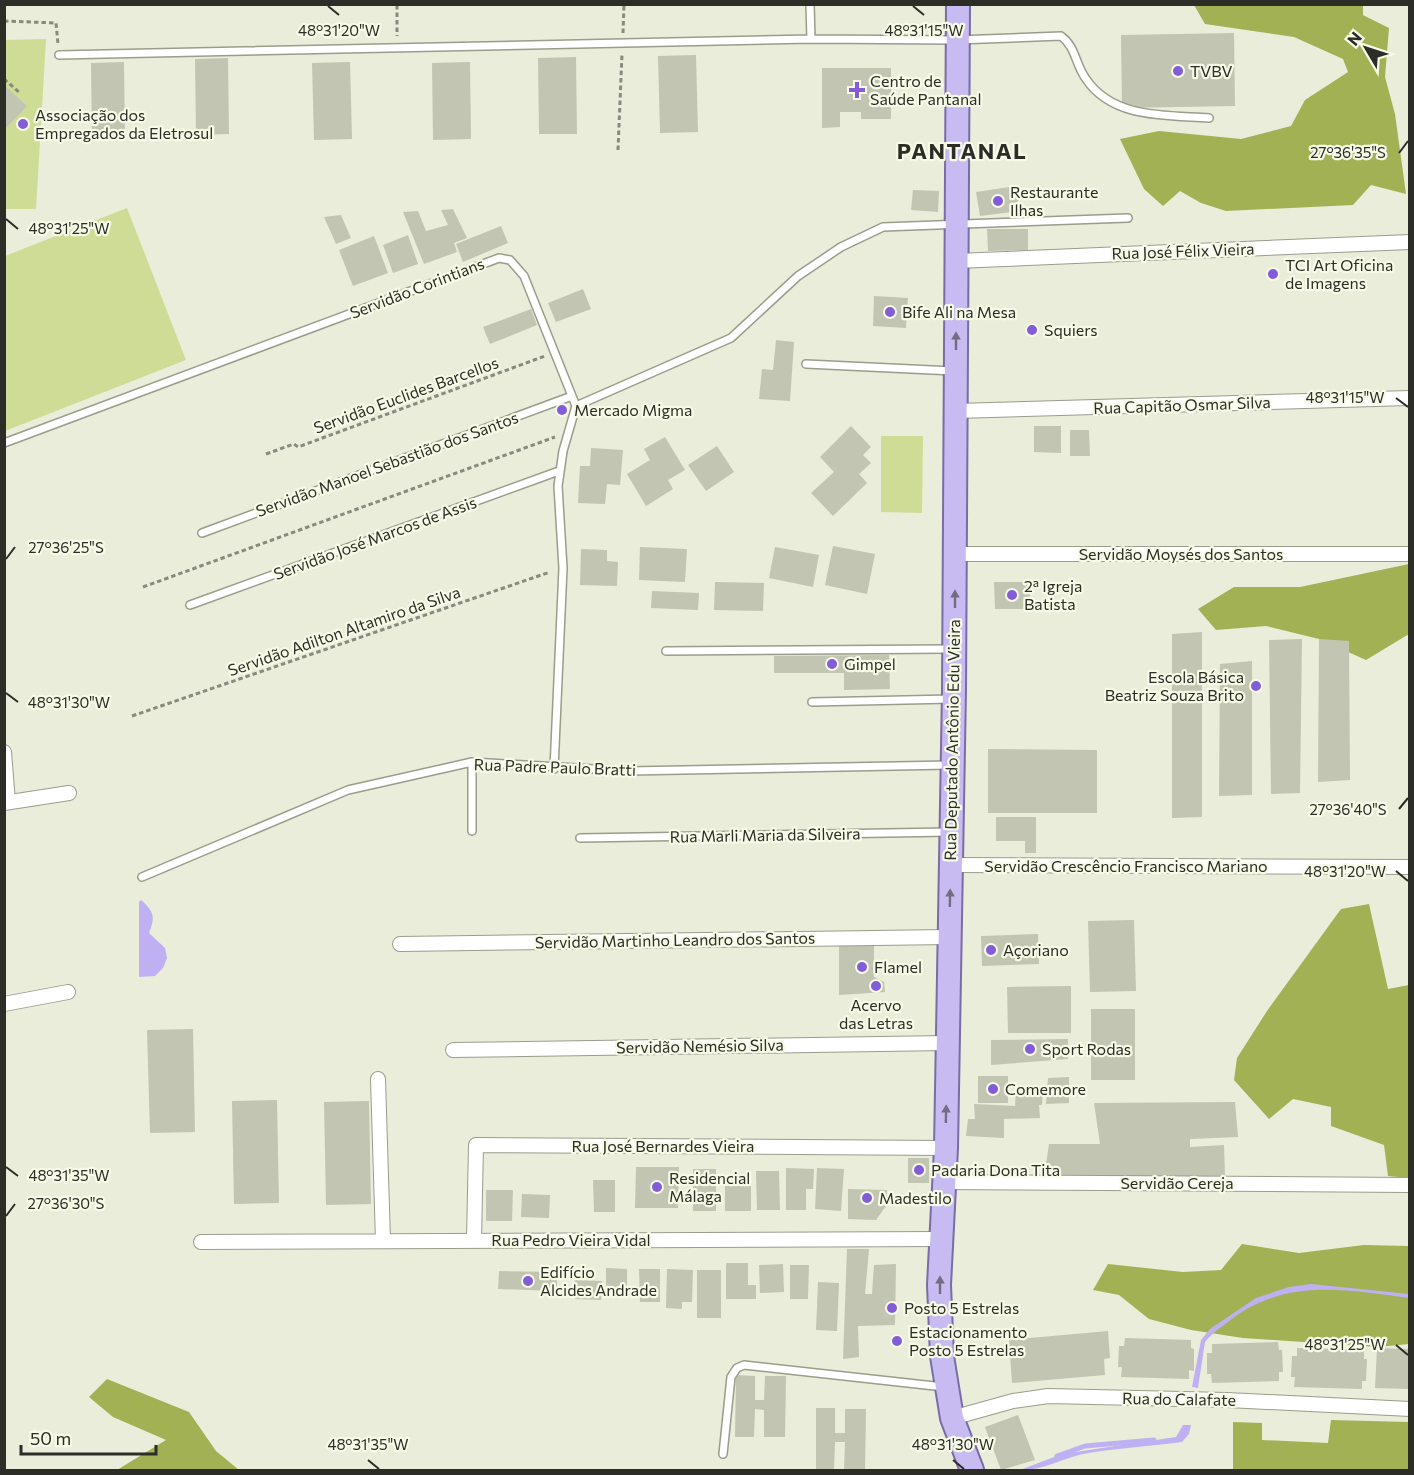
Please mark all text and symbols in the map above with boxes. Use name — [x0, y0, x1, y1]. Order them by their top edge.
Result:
north arrow — [1336, 18, 1396, 78]
text: 48°31'20"W — [298, 21, 380, 39]
text: 48°31'15"W — [884, 21, 964, 39]
text: N — [1343, 28, 1365, 49]
place label: TVBV — [1190, 61, 1233, 80]
marker: TVBV — [1171, 64, 1185, 78]
place label: Centro de Saúde Pantanal — [870, 71, 982, 108]
marker: Centro de Saúde Pantanal — [848, 81, 866, 99]
place label: Associação dos Empregados da Eletrosul — [35, 105, 213, 142]
marker: Associação dos Empregados da Eletrosul — [16, 117, 30, 131]
district label: PANTANAL — [897, 137, 1027, 164]
text: 27°36'35"S — [1310, 143, 1386, 161]
place label: Restaurante Ilhas — [1010, 182, 1098, 219]
marker: Restaurante Ilhas — [991, 194, 1005, 208]
text: 48°31'25"W — [29, 219, 109, 237]
street label: Rua José Félix Vieira — [1111, 239, 1255, 262]
street label: Servidão Corintians — [347, 253, 487, 322]
place label: TCI Art Oficina de Imagens — [1285, 255, 1393, 292]
marker: TCI Art Oficina de Imagens — [1266, 267, 1280, 281]
place label: Bife Ali na Mesa — [902, 302, 1016, 321]
marker: Bife Ali na Mesa — [883, 305, 897, 319]
place label: Squiers — [1044, 320, 1098, 339]
marker: Squiers — [1025, 323, 1039, 337]
one-way arrow — [951, 331, 961, 350]
street label: Servidão Euclides Barcellos — [311, 352, 501, 437]
text: 48°31'15"W — [1305, 388, 1385, 406]
street label: Rua Capitão Osmar Silva — [1093, 392, 1271, 417]
place label: Mercado Migma — [574, 400, 692, 419]
marker: Mercado Migma — [555, 403, 569, 417]
street label: Servidão Manoel Sebastião dos Santos — [253, 407, 521, 520]
street label: Servidão José Marcos de Assis — [271, 492, 479, 583]
text: 27°36'25"S — [28, 538, 104, 556]
street label: Servidão Moysés dos Santos — [1079, 544, 1283, 563]
place label: 2ª Igreja Batista — [1024, 576, 1082, 613]
street label: Servidão Adilton Altamiro da Silva — [225, 582, 463, 679]
marker: 2ª Igreja Batista — [1005, 588, 1019, 602]
one-way arrow — [950, 589, 960, 608]
street label: Rua Deputado Antônio Edu Vieira — [940, 619, 963, 861]
place label: Gimpel — [844, 654, 896, 673]
marker: Gimpel — [825, 657, 839, 671]
place label: Escola Básica Beatriz Souza Brito — [1105, 667, 1244, 704]
marker: Escola Básica Beatriz Souza Brito — [1249, 679, 1263, 693]
text: 48°31'30"W — [28, 693, 110, 711]
street label: Rua Padre Paulo Bratti — [474, 754, 637, 779]
text: 27°36'40"S — [1309, 800, 1387, 818]
street label: Rua Marli Maria da Silveira — [669, 823, 861, 846]
street label: Servidão Crescêncio Francisco Mariano — [984, 856, 1268, 875]
text: 48°31'20"W — [1304, 862, 1386, 880]
one-way arrow — [945, 889, 955, 908]
street label: Servidão Martinho Leandro dos Santos — [535, 928, 815, 951]
place label: Açoriano — [1003, 940, 1069, 959]
marker: Açoriano — [984, 943, 998, 957]
place label: Flamel — [874, 957, 922, 976]
marker: Flamel — [855, 960, 869, 974]
marker: Acervo das Letras — [869, 979, 883, 993]
place label: Acervo das Letras — [839, 995, 913, 1032]
street label: Servidão Nemésio Silva — [616, 1035, 784, 1056]
place label: Sport Rodas — [1042, 1039, 1131, 1058]
marker: Sport Rodas — [1023, 1042, 1037, 1056]
place label: Comemore — [1005, 1079, 1086, 1098]
marker: Comemore — [986, 1082, 1000, 1096]
one-way arrow — [942, 1105, 951, 1124]
street label: Rua José Bernardes Vieira — [572, 1136, 754, 1155]
place label: Padaria Dona Tita — [931, 1160, 1060, 1179]
marker: Padaria Dona Tita — [912, 1163, 926, 1177]
text: 48°31'35"W — [28, 1166, 110, 1184]
place label: Residencial Málaga — [669, 1168, 750, 1205]
street label: Servidão Cereja — [1120, 1173, 1234, 1192]
marker: Residencial Málaga — [650, 1180, 664, 1194]
place label: Madestilo — [879, 1188, 952, 1207]
marker: Madestilo — [860, 1191, 874, 1205]
text: 27°36'30"S — [28, 1194, 105, 1212]
street label: Rua Pedro Vieira Vidal — [491, 1230, 651, 1249]
place label: Edifício Alcides Andrade — [540, 1262, 657, 1299]
marker: Edifício Alcides Andrade — [521, 1274, 535, 1288]
one-way arrow — [935, 1276, 945, 1295]
place label: Posto 5 Estrelas — [904, 1298, 1019, 1317]
marker: Posto 5 Estrelas — [885, 1301, 899, 1315]
place label: Estacionamento Posto 5 Estrelas — [909, 1322, 1027, 1359]
marker: Estacionamento Posto 5 Estrelas — [890, 1334, 904, 1348]
text: 48°31'25"W — [1305, 1335, 1385, 1353]
street label: Rua do Calafate — [1122, 1388, 1236, 1409]
scale bar — [21, 1418, 156, 1456]
text: 50 m — [30, 1427, 71, 1449]
text: 48°31'35"W — [327, 1435, 409, 1453]
text: 48°31'30"W — [912, 1435, 994, 1453]

